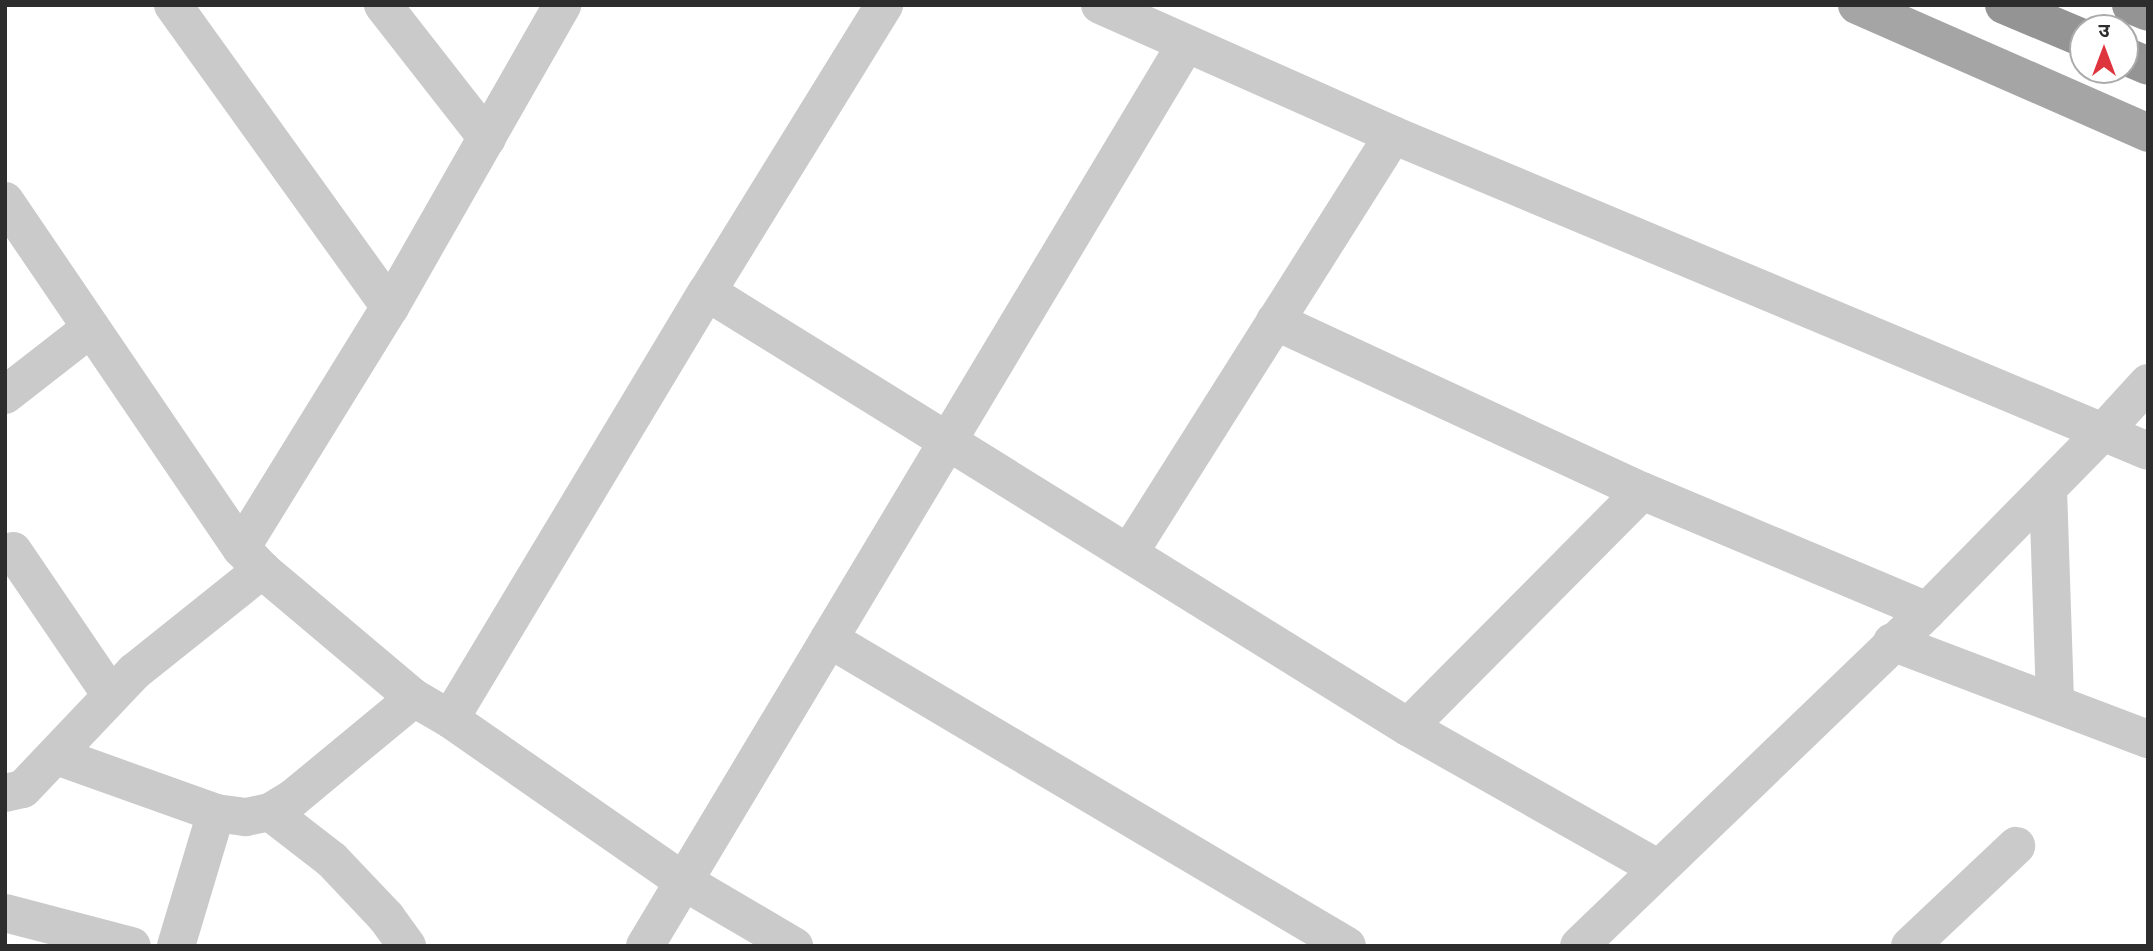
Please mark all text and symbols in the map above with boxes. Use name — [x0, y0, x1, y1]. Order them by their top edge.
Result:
north arrow — [2069, 14, 2139, 84]
text: उ — [2098, 18, 2110, 42]

